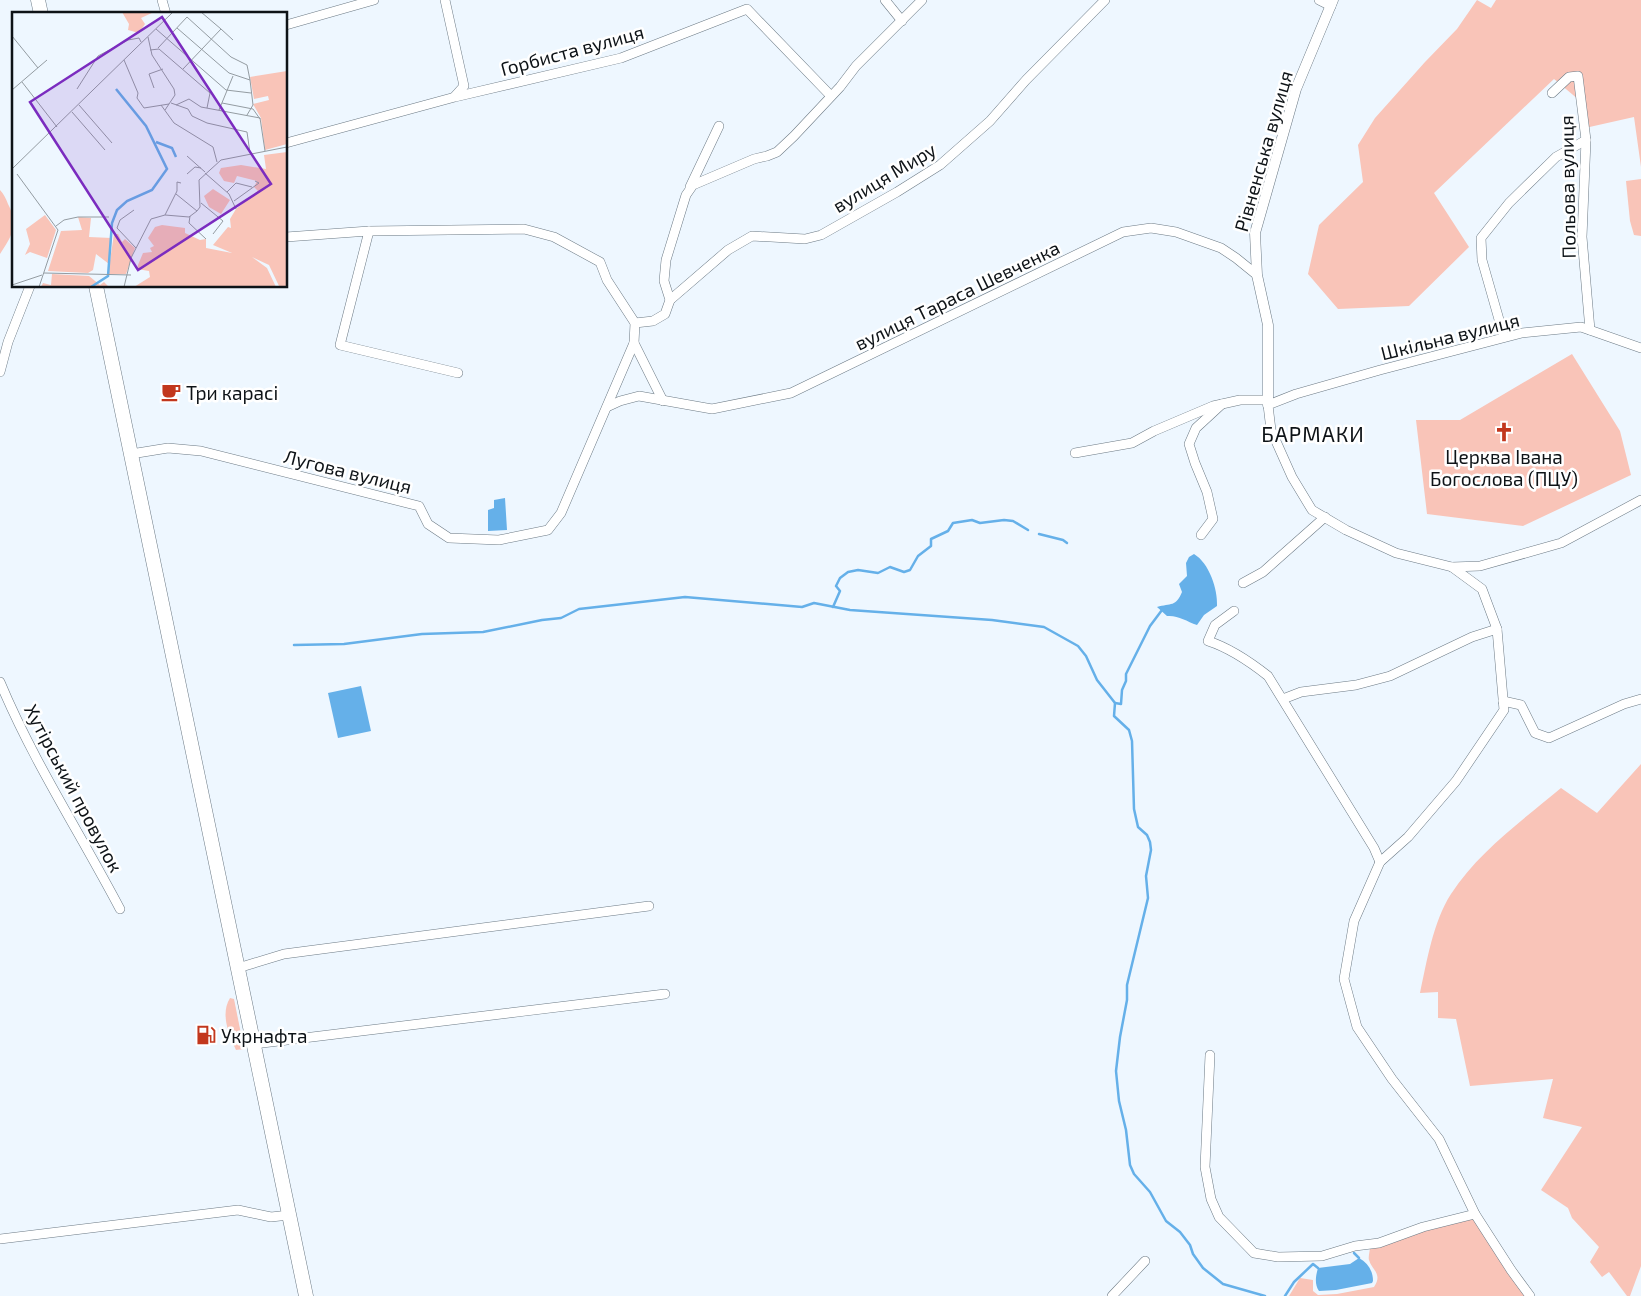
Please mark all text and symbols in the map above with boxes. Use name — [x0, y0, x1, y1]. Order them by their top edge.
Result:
inset map — [12, 12, 288, 288]
street label: Горбиста вулиця — [498, 20, 646, 81]
street label: Рівненська вулиця — [1229, 68, 1298, 234]
street label: Польова вулиця — [1554, 115, 1581, 259]
street label: вулиця Миру — [828, 137, 940, 218]
street label: вулиця Тараса Шевченка — [851, 235, 1064, 356]
street label: Шкільна вулиця — [1378, 308, 1522, 365]
cafe icon: Три карасі — [160, 381, 182, 403]
place label: Три карасі — [186, 381, 278, 404]
district label: БАРМАКИ — [1261, 421, 1365, 446]
church icon: Церква Івана Богослова (ПЦУ) — [1493, 421, 1515, 443]
street label: Лугова вулиця — [282, 444, 414, 499]
place label: Церква Івана Богослова (ПЦУ) — [1430, 445, 1578, 490]
street label: Хутірський провулок — [19, 700, 128, 876]
fuel station icon: Укрнафта — [195, 1024, 217, 1046]
place label: Укрнафта — [221, 1024, 307, 1047]

